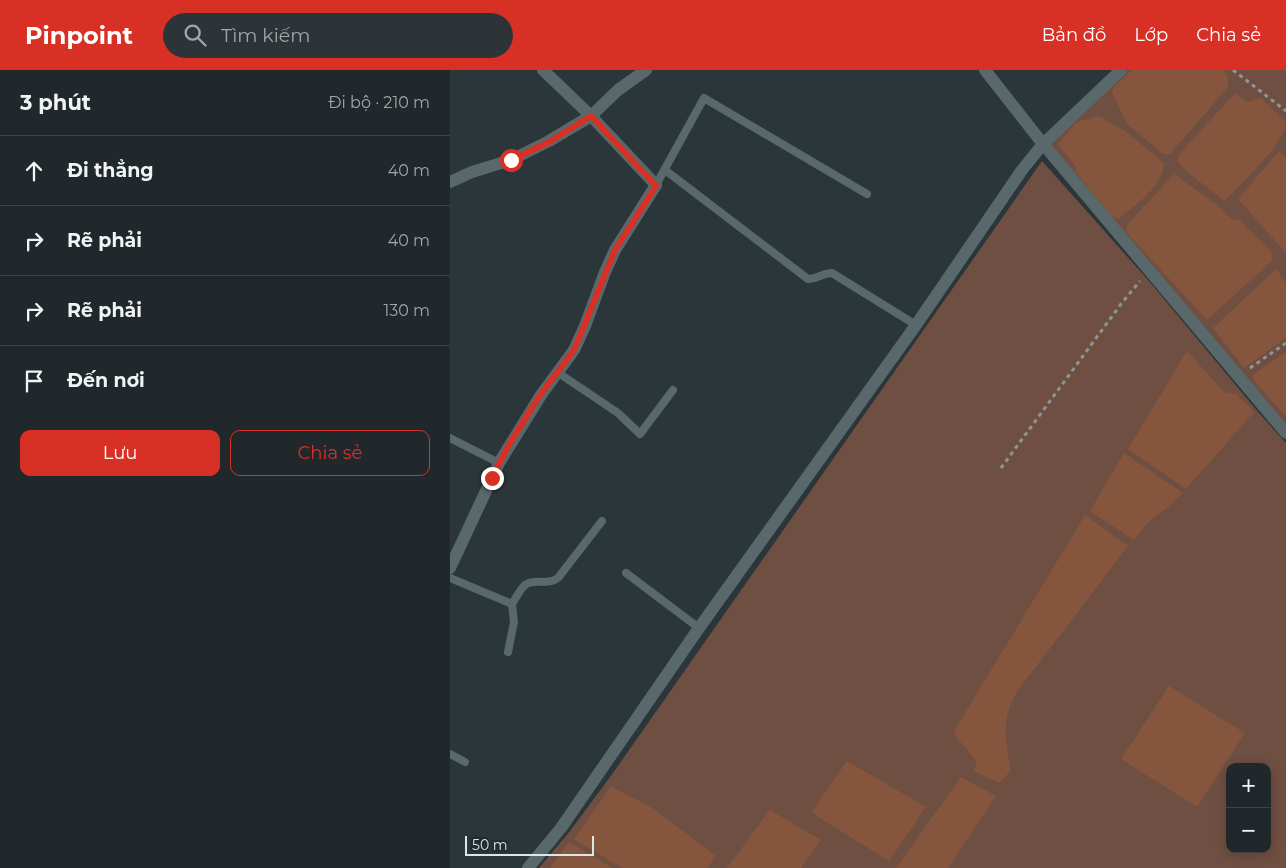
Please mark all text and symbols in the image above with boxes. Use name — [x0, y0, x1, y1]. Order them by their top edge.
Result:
search box — [163, 13, 513, 58]
text: Pinpoint — [25, 21, 133, 50]
icon: search — [181, 21, 209, 49]
text: Tìm kiếm — [221, 24, 310, 47]
text: Bản đồ — [1042, 24, 1106, 46]
text: Lớp — [1134, 24, 1168, 46]
text: Chia sẻ — [1196, 24, 1261, 46]
text: 3 phút — [20, 90, 91, 115]
text: Đi bộ · 210 m — [328, 93, 430, 112]
route start — [500, 149, 523, 172]
icon: ahead — [20, 157, 48, 185]
text: Đi thẳng — [67, 159, 154, 182]
text: 40 m — [388, 161, 430, 180]
icon: right — [20, 227, 48, 255]
text: Rẽ phải — [67, 229, 142, 252]
text: 40 m — [388, 231, 430, 250]
icon: right — [20, 297, 48, 325]
text: Rẽ phải — [67, 299, 142, 322]
text: 130 m — [383, 301, 430, 320]
icon: arrive — [20, 367, 48, 395]
text: Đến nơi — [67, 369, 145, 392]
button: Lưu — [20, 430, 220, 476]
button: Chia sẻ — [230, 430, 430, 476]
route end — [481, 467, 504, 490]
map controls — [1226, 763, 1271, 853]
button: + — [1226, 763, 1271, 808]
button: − — [1226, 808, 1271, 853]
scale bar — [465, 833, 594, 856]
text: 50 m — [472, 836, 508, 854]

